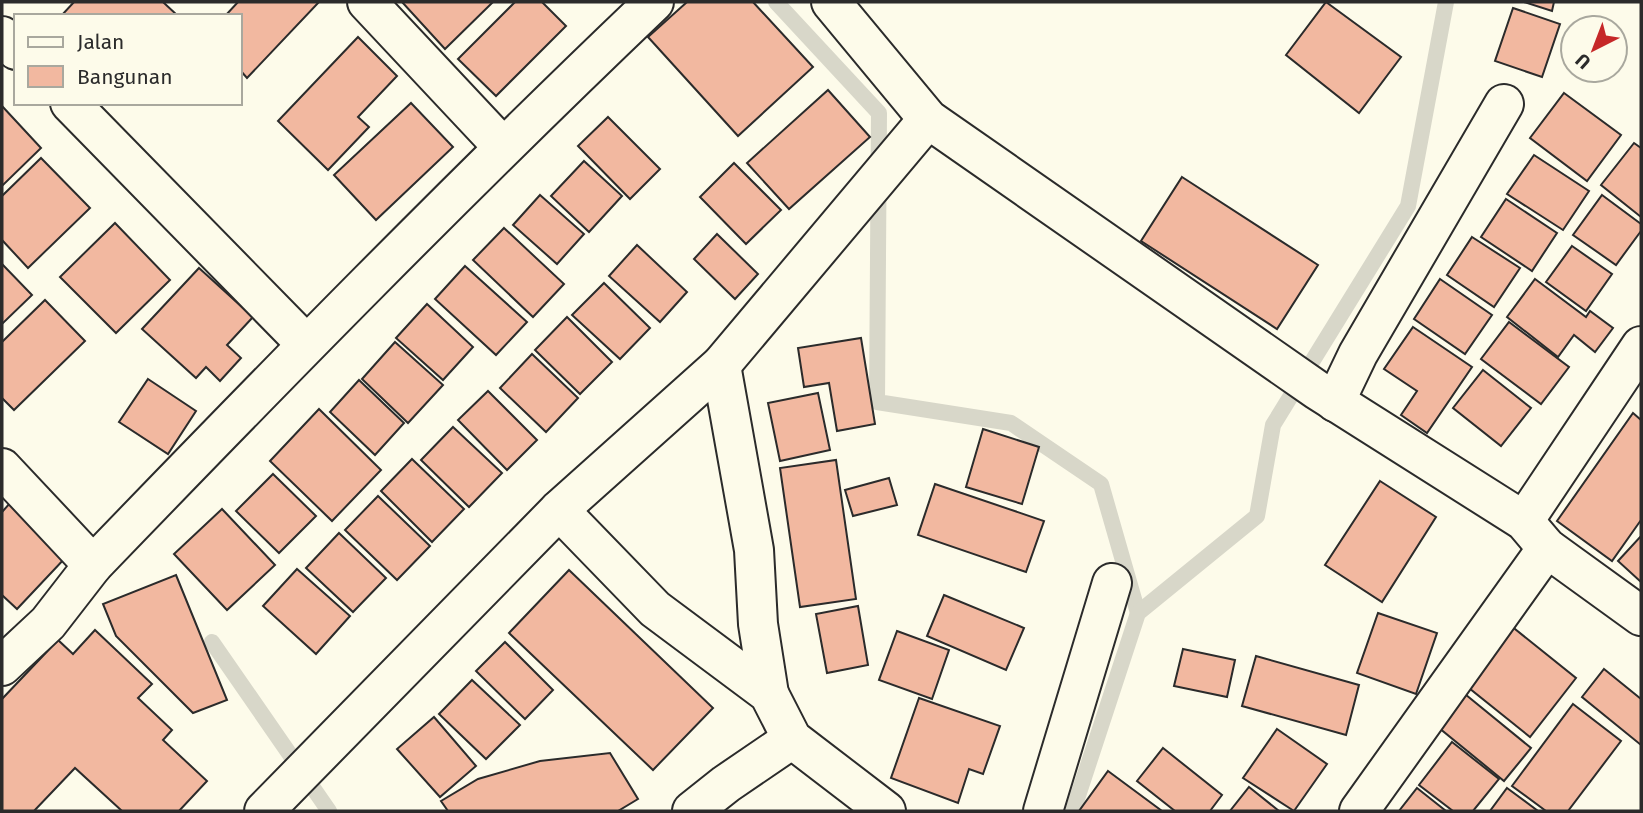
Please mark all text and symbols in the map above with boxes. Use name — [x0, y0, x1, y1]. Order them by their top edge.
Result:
legend — [14, 14, 242, 105]
north arrow — [1559, 14, 1629, 84]
text: Jalan — [77, 29, 124, 55]
text: U — [1571, 49, 1595, 74]
text: Bangunan — [77, 64, 172, 90]

